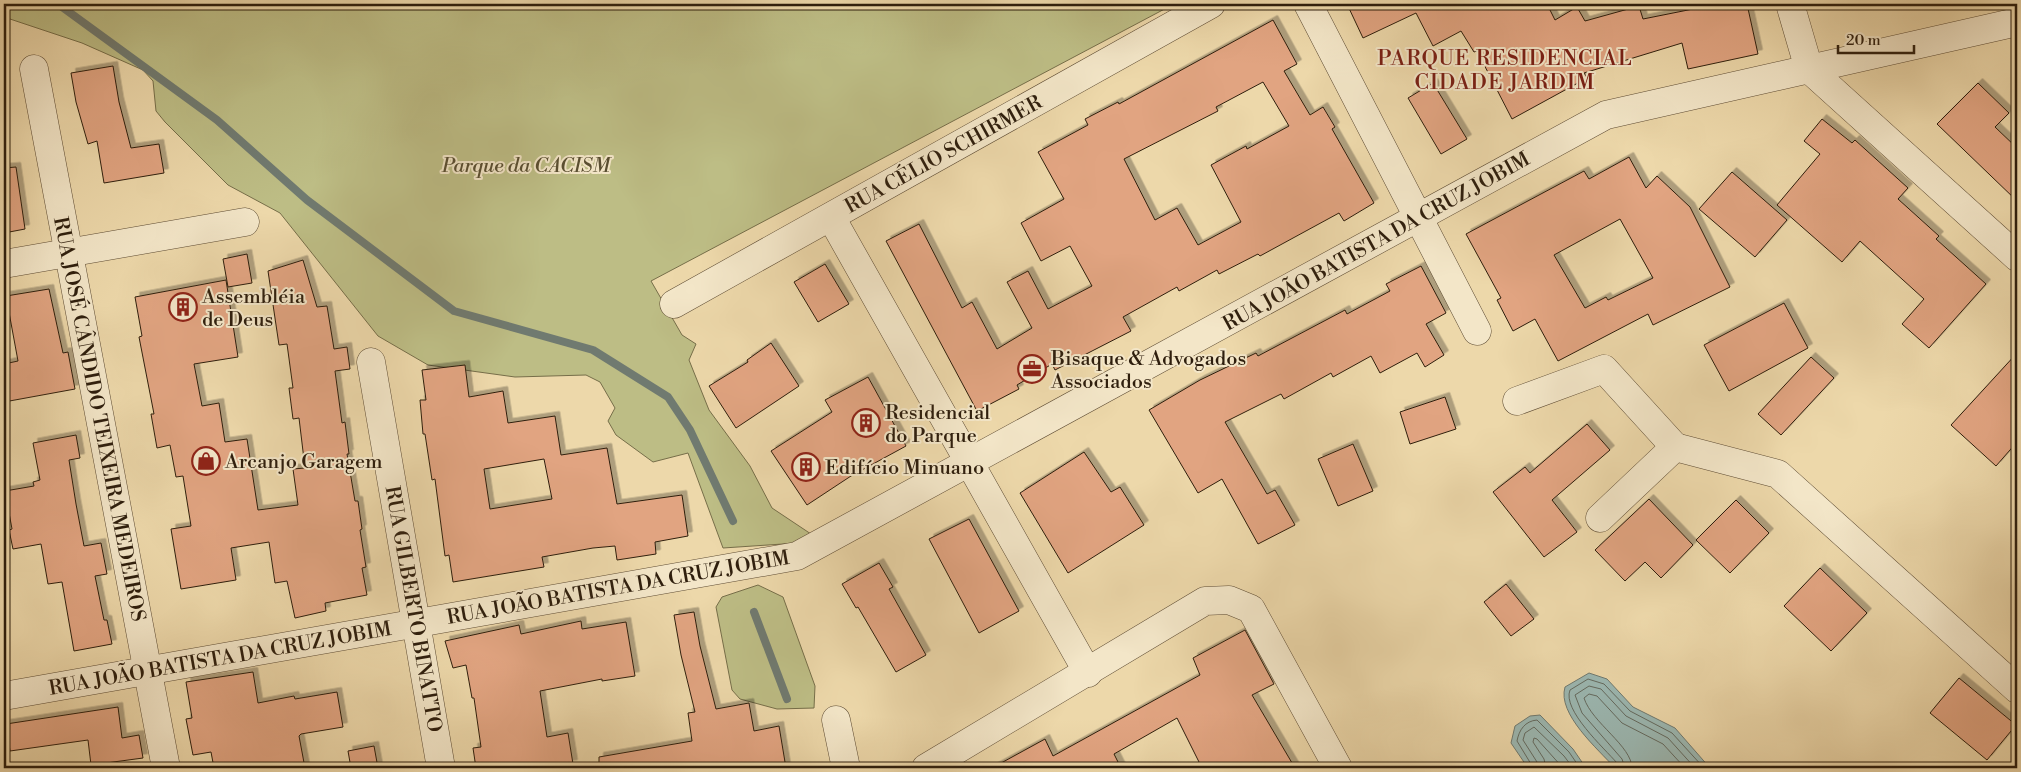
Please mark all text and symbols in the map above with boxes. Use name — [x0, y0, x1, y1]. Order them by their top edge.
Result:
scale bar — [1838, 22, 1915, 54]
text: 20 m — [1846, 31, 1881, 50]
district label: PARQUE RESIDENCIAL CIDADE JARDIM — [1377, 46, 1633, 96]
street label: RUA CÉLIO SCHIRMER — [840, 89, 1048, 220]
street label: RUA JOÃO BATISTA DA CRUZ JOBIM — [1218, 145, 1535, 337]
park label: Parque da CACISM — [441, 154, 613, 179]
street label: RUA JOSÉ CÂNDIDO TEIXEIRA MEDEIROS — [47, 215, 151, 624]
place label: Assembléia de Deus — [201, 285, 306, 333]
building icon: Assembléia de Deus — [168, 292, 198, 322]
place label: Bisaque & Advogados Associados — [1050, 347, 1246, 395]
office icon: Bisaque & Advogados Associados — [1017, 354, 1047, 384]
place label: Residencial do Parque — [885, 401, 990, 449]
building icon: Residencial do Parque — [851, 408, 881, 438]
shop icon: Arcanjo Garagem — [191, 446, 221, 476]
place label: Arcanjo Garagem — [224, 450, 383, 475]
building icon: Edifício Minuano — [791, 452, 821, 482]
place label: Edifício Minuano — [825, 456, 984, 481]
street label: RUA GILBERTO BINATTO — [379, 484, 447, 734]
street label: RUA JOÃO BATISTA DA CRUZ JOBIM — [445, 544, 792, 631]
street label: RUA JOÃO BATISTA DA CRUZ JOBIM — [47, 615, 394, 702]

